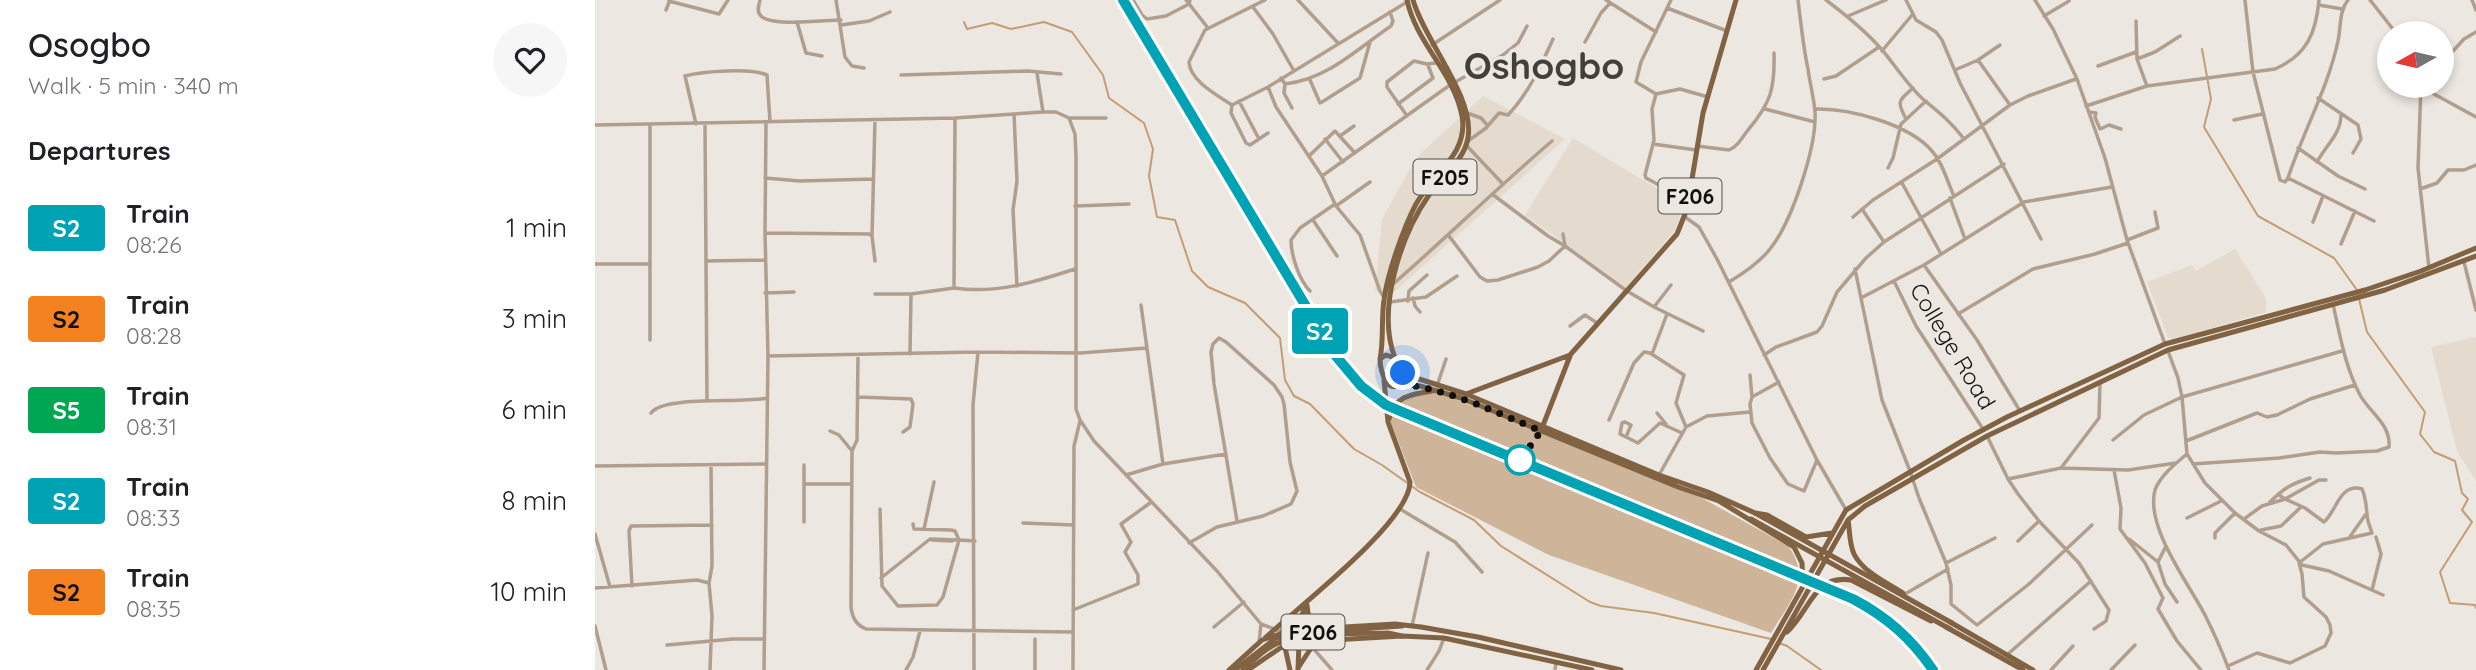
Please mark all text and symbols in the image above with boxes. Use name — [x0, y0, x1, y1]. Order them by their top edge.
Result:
north arrow — [2377, 21, 2453, 98]
map controls — [2377, 21, 2454, 98]
button: heart — [493, 23, 567, 97]
text: Osogbo — [28, 24, 151, 65]
district label: Oshogbo — [1464, 42, 1624, 88]
text: Walk · 5 min · 340 m — [28, 71, 239, 100]
text: Departures — [28, 134, 171, 167]
road number: F205 — [1413, 160, 1477, 194]
road number: F206 — [1659, 178, 1721, 214]
text: Train — [126, 197, 190, 230]
text: 1 min — [506, 211, 567, 244]
text: S2 — [53, 213, 80, 243]
text: 08:26 — [126, 230, 182, 259]
street label: College Road — [1904, 278, 2002, 414]
text: Train — [126, 288, 190, 321]
text: 3 min — [502, 302, 567, 335]
text: S2 — [53, 304, 80, 334]
line badge: S2 — [1289, 308, 1351, 354]
text: S2 — [1306, 316, 1334, 346]
text: 08:28 — [126, 321, 182, 350]
your location — [1385, 355, 1420, 390]
text: Train — [126, 379, 190, 412]
text: 6 min — [502, 393, 567, 426]
text: S5 — [52, 395, 81, 425]
text: 08:31 — [126, 412, 177, 441]
unlabelled marker — [1505, 445, 1535, 475]
text: Train — [126, 470, 190, 503]
text: 8 min — [502, 484, 567, 517]
text: S2 — [53, 486, 80, 516]
text: 08:33 — [126, 503, 181, 532]
text: Train — [126, 561, 190, 594]
text: 10 min — [491, 575, 567, 608]
text: S2 — [53, 577, 80, 607]
text: 08:35 — [126, 594, 181, 623]
road number: F206 — [1281, 614, 1345, 650]

